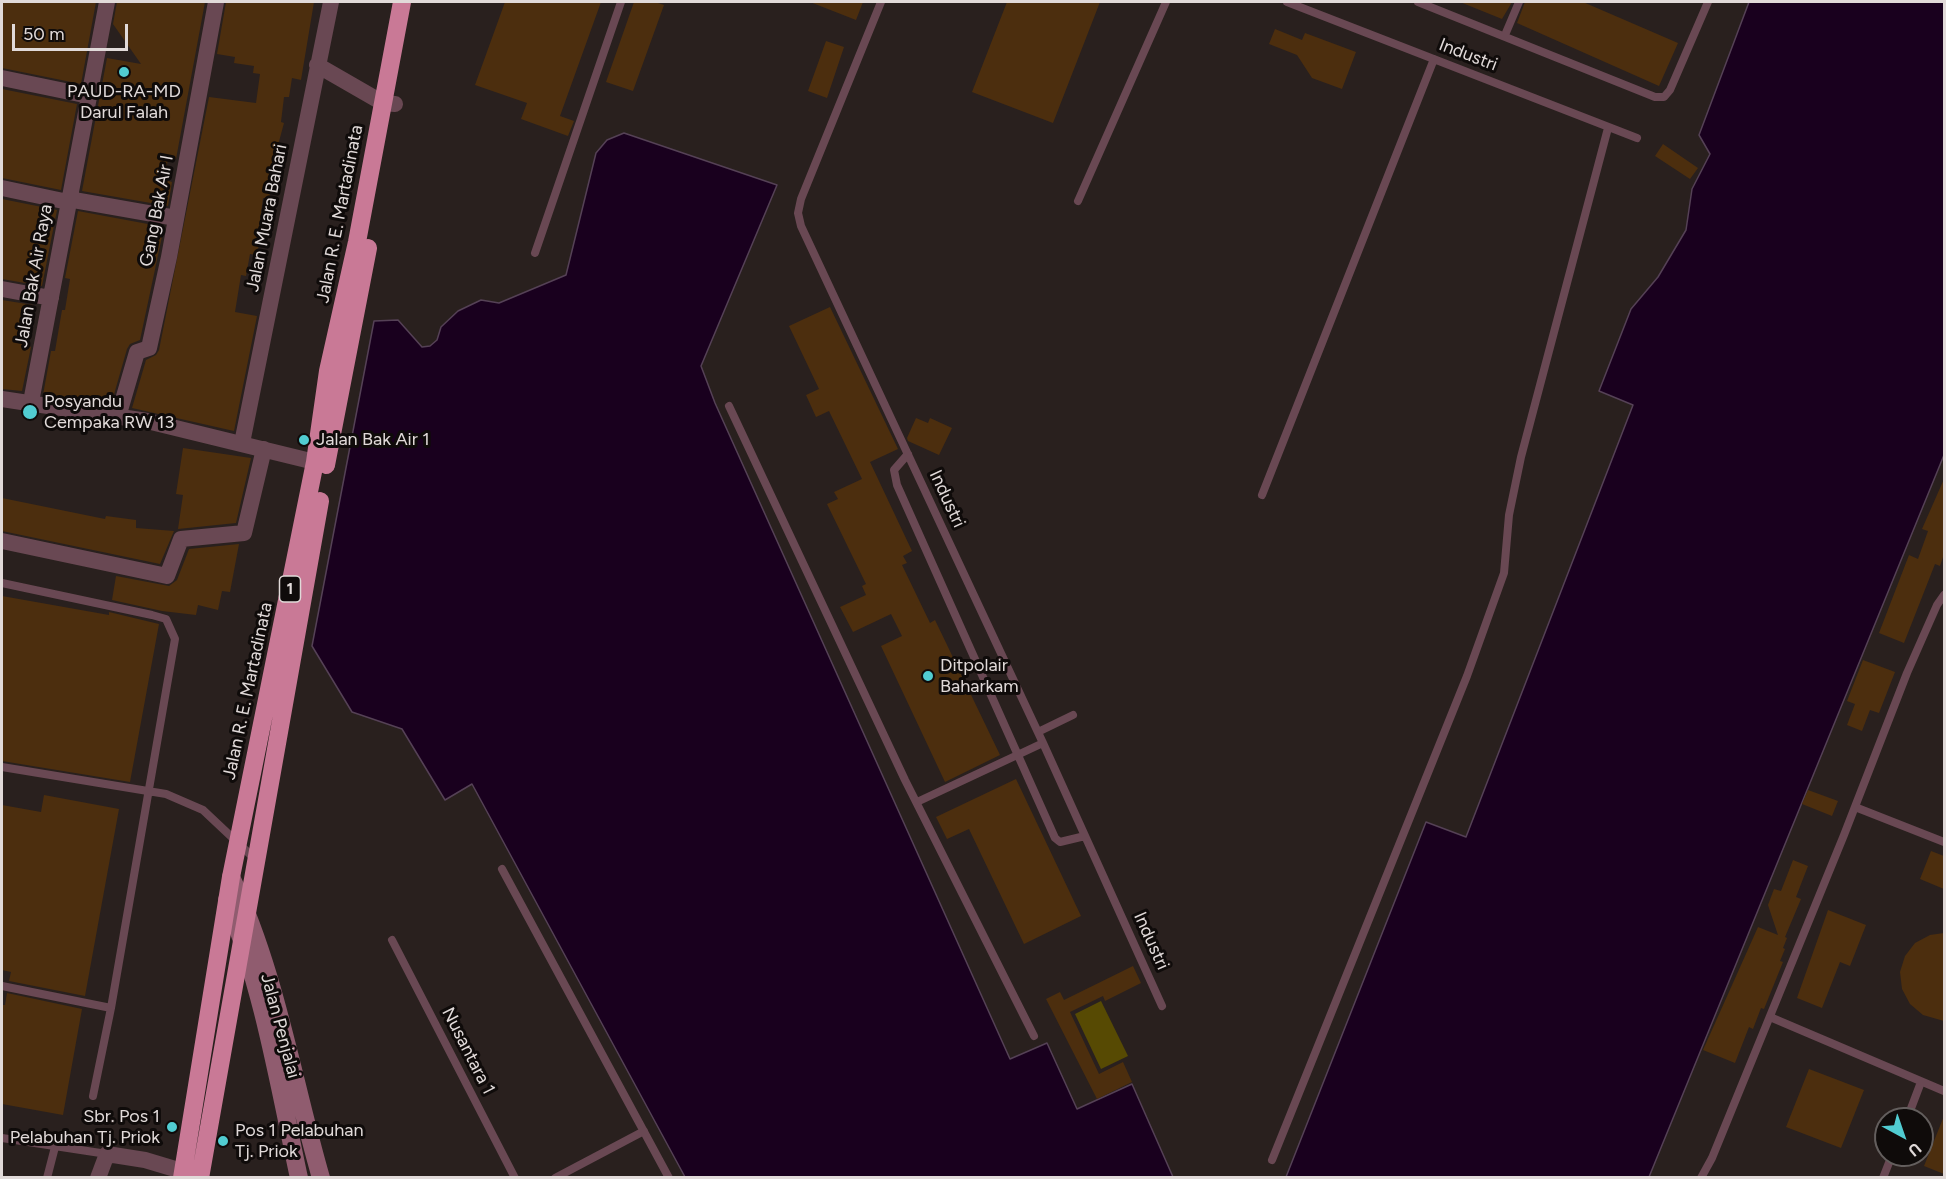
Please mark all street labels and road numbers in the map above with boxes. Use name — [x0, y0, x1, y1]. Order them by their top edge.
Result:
street label: Industri — [1436, 34, 1500, 76]
street label: Jalan R. E. Martadinata — [312, 123, 368, 305]
street label: Jalan Muara Bahari — [242, 142, 292, 294]
street label: Gang Bak Air I — [136, 153, 178, 269]
street label: Jalan Bak Air Raya — [11, 203, 57, 349]
street label: Industri — [924, 467, 970, 531]
road number: 1 — [280, 576, 300, 602]
street label: Jalan R. E. Martadinata — [219, 600, 277, 782]
street label: Industri — [1129, 909, 1173, 973]
street label: Jalan Penjalai — [256, 971, 304, 1081]
street label: Nusantara 1 — [437, 1004, 499, 1098]

